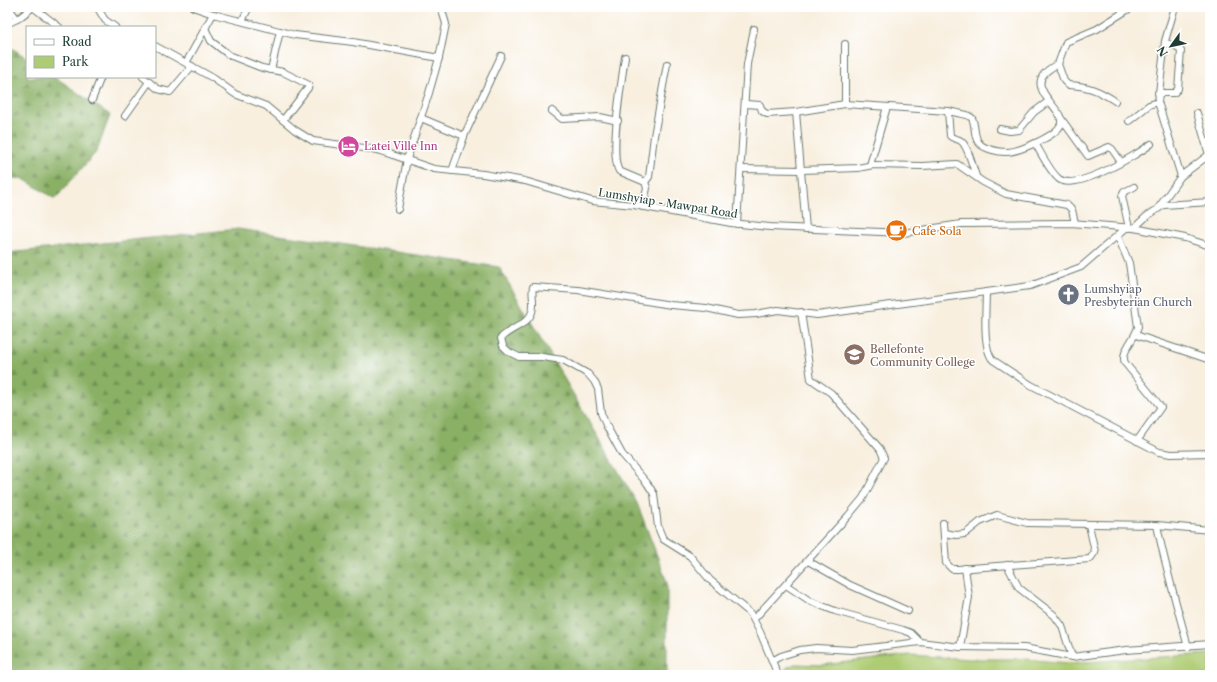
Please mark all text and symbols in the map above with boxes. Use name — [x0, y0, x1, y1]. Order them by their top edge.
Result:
legend — [26, 26, 156, 78]
north arrow — [1151, 26, 1191, 66]
text: Road — [62, 34, 92, 49]
text: N — [1154, 43, 1171, 59]
text: Park — [62, 54, 89, 69]
hotel icon: Latei Ville Inn — [335, 133, 361, 159]
place label: Latei Ville Inn — [364, 139, 438, 153]
street label: Lumshyiap - Mawpat Road — [597, 185, 739, 221]
cafe icon: Cafe Sola — [884, 218, 910, 244]
place label: Cafe Sola — [912, 224, 962, 238]
church icon: Lumshyiap Presbyterian Church — [1055, 282, 1081, 308]
place label: Lumshyiap Presbyterian Church — [1084, 282, 1192, 309]
school or university icon: Bellefonte Community College — [841, 342, 867, 368]
place label: Bellefonte Community College — [870, 342, 975, 369]

